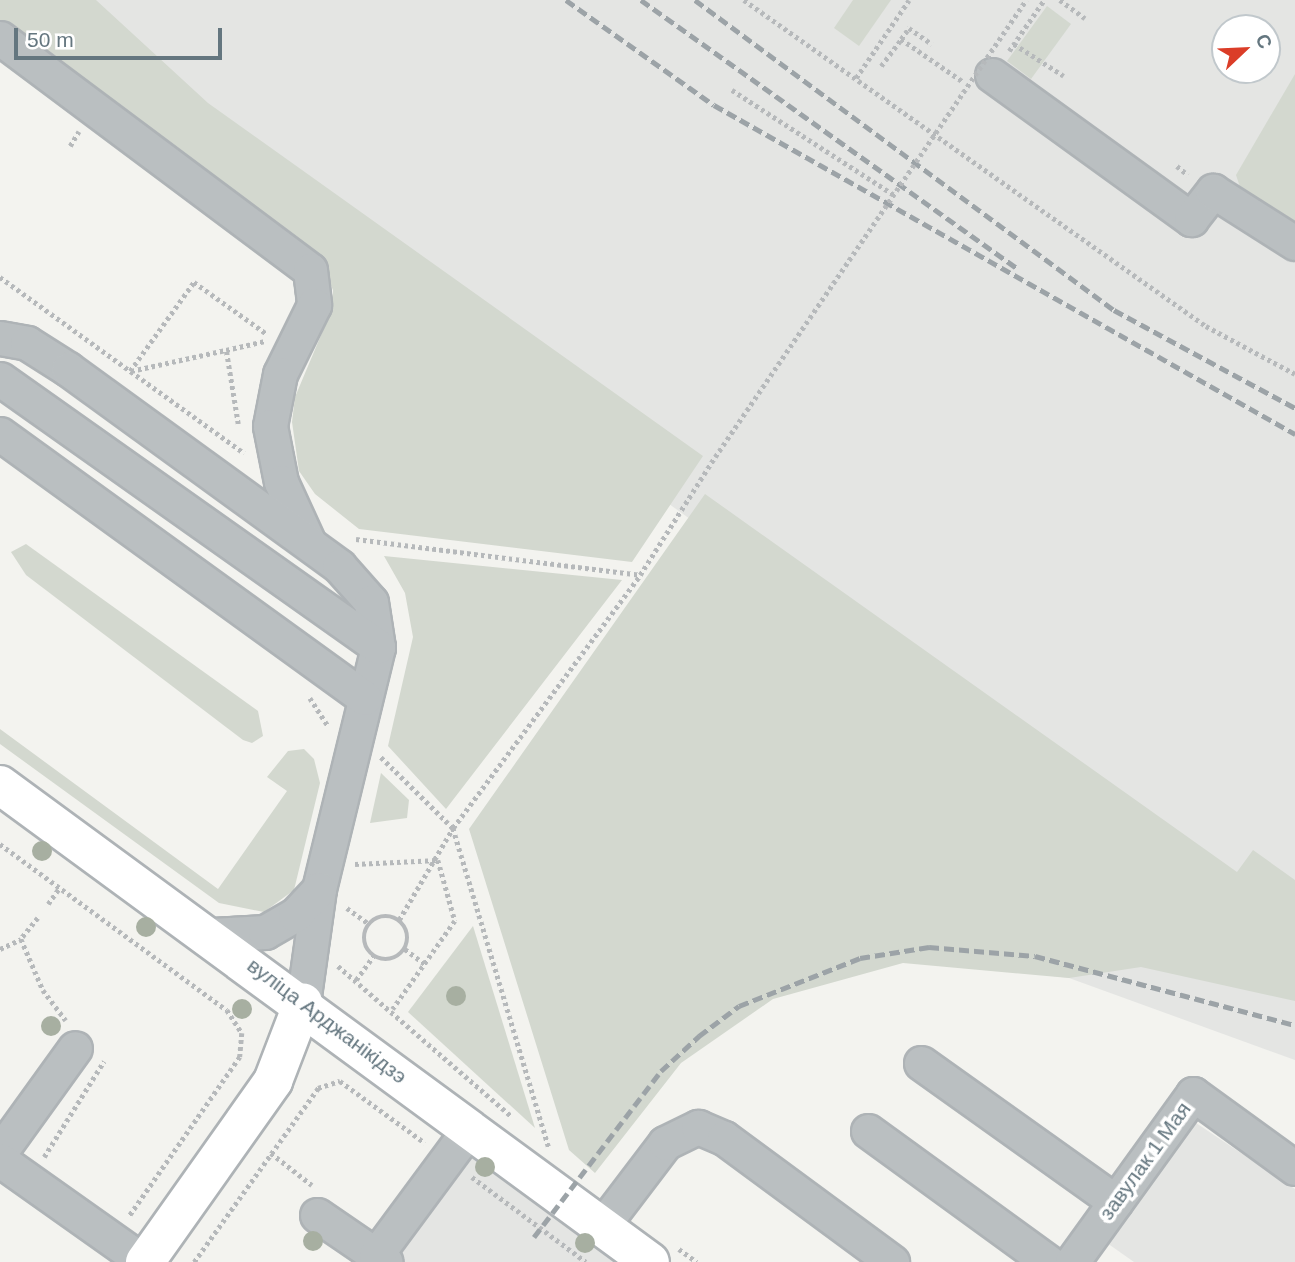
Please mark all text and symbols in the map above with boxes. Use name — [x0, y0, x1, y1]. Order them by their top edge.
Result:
scale bar — [18, 14, 226, 58]
north arrow — [1211, 14, 1281, 84]
text: 50 m — [27, 28, 74, 51]
text: С — [1252, 31, 1276, 52]
street label: вуліца Арджанікідзэ — [242, 953, 412, 1089]
street label: завулак 1 Мая — [1094, 1097, 1196, 1225]

